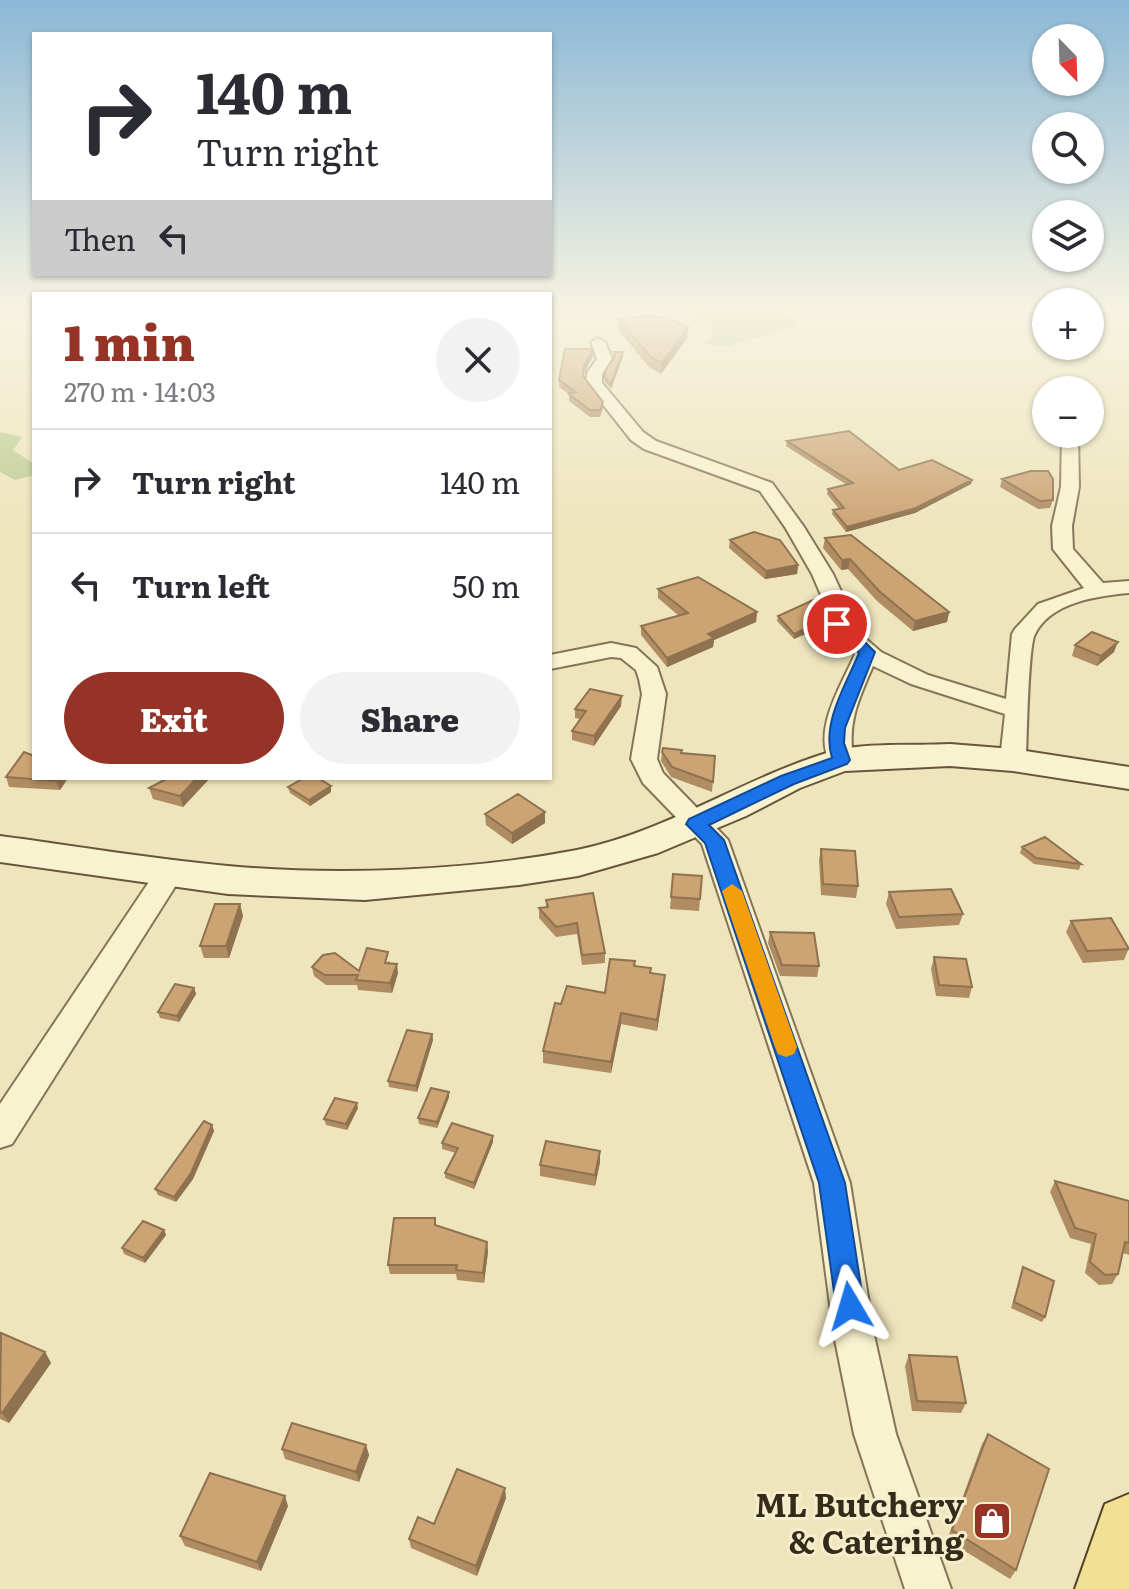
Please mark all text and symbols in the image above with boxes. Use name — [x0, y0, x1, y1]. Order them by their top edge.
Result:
north arrow — [1032, 24, 1104, 96]
map controls — [1032, 24, 1104, 448]
text: 140 m — [196, 48, 352, 131]
icon: right — [64, 64, 168, 168]
button: search — [1032, 112, 1104, 184]
text: Turn right — [196, 124, 379, 177]
button: layers — [1032, 200, 1104, 272]
text: Then — [64, 216, 136, 260]
icon: left — [152, 216, 196, 260]
button: + — [1032, 288, 1104, 360]
text: 1 min — [64, 305, 195, 376]
button: close — [436, 318, 520, 402]
text: 270 m · 14:03 — [64, 371, 216, 410]
button: − — [1032, 376, 1104, 448]
icon: right — [64, 459, 108, 503]
text: Turn right — [132, 459, 296, 503]
text: 140 m — [440, 459, 520, 503]
icon: left — [64, 563, 108, 607]
text: Turn left — [132, 563, 270, 607]
text: 50 m — [452, 563, 520, 607]
pin — [803, 590, 871, 658]
icon: arrive — [815, 602, 859, 646]
button: Exit — [64, 672, 284, 764]
button: Share — [300, 672, 520, 764]
position arrow — [808, 1264, 892, 1348]
place label: ML Butchery & Catering — [755, 1479, 965, 1564]
shop icon: ML Butchery & Catering — [971, 1500, 1013, 1542]

